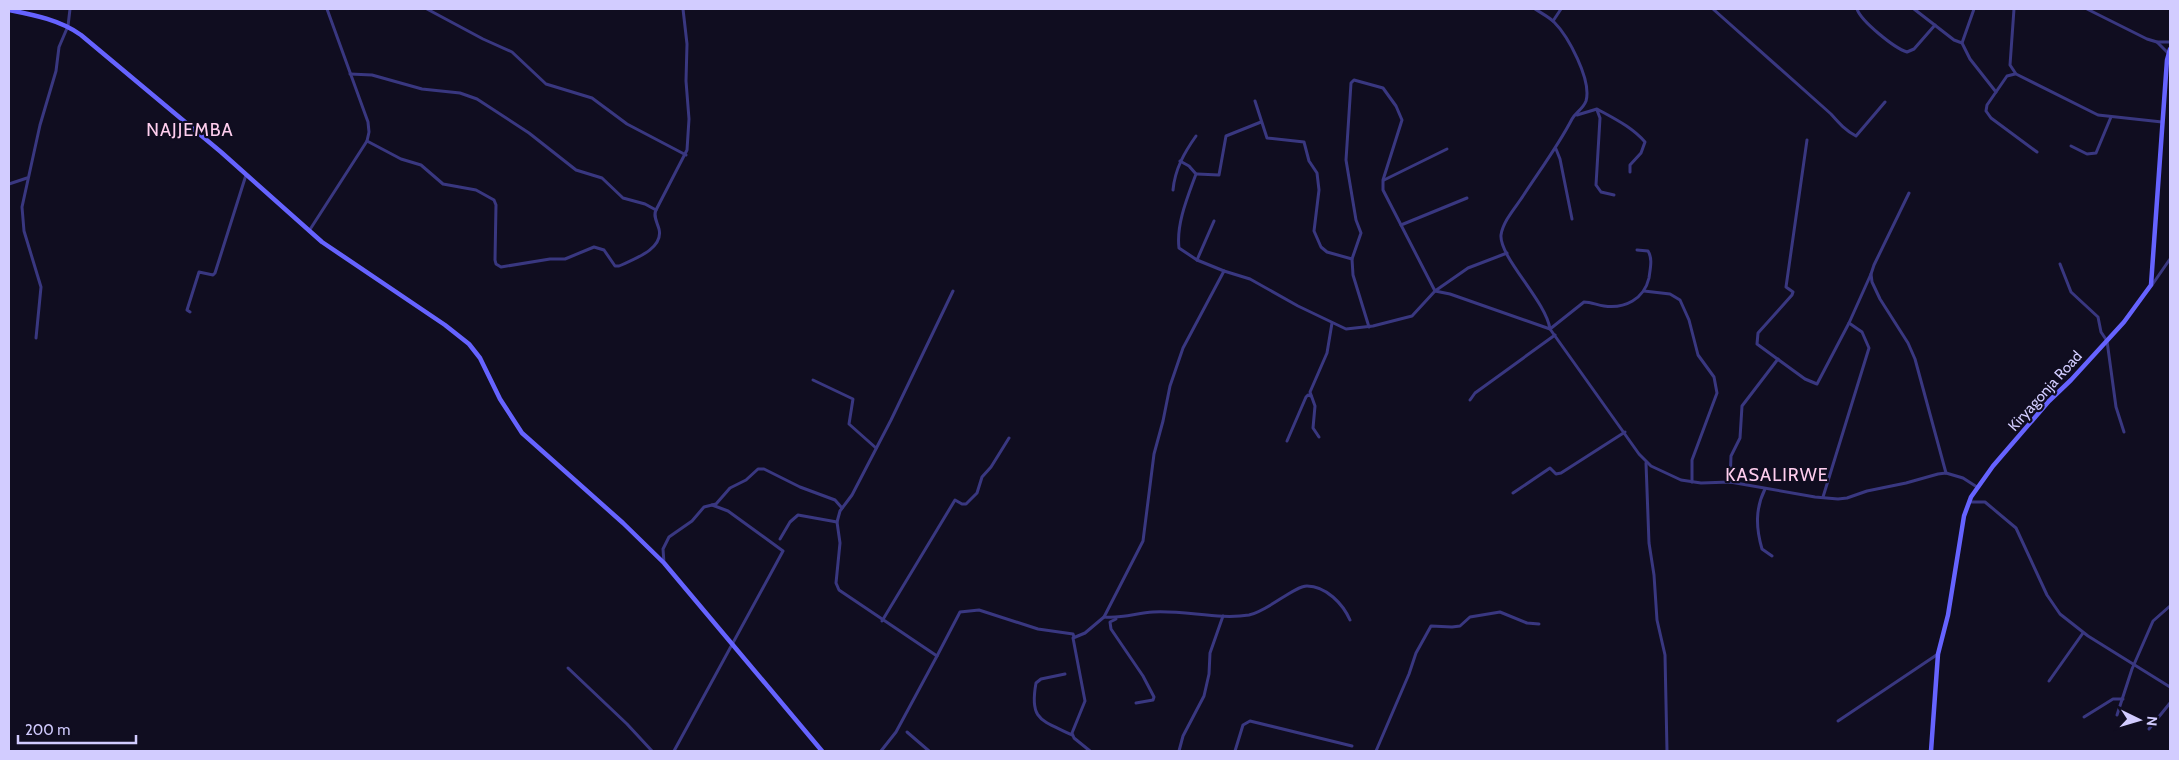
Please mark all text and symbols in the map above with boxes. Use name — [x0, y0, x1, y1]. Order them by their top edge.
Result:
district label: NAJJEMBA — [146, 119, 234, 141]
street label: Kiryagonja Road — [2004, 347, 2086, 435]
district label: KASALIRWE — [1725, 464, 1829, 486]
north arrow — [2114, 695, 2164, 745]
scale bar — [18, 712, 135, 744]
text: N — [2143, 715, 2161, 727]
text: 200 m — [25, 721, 70, 739]

